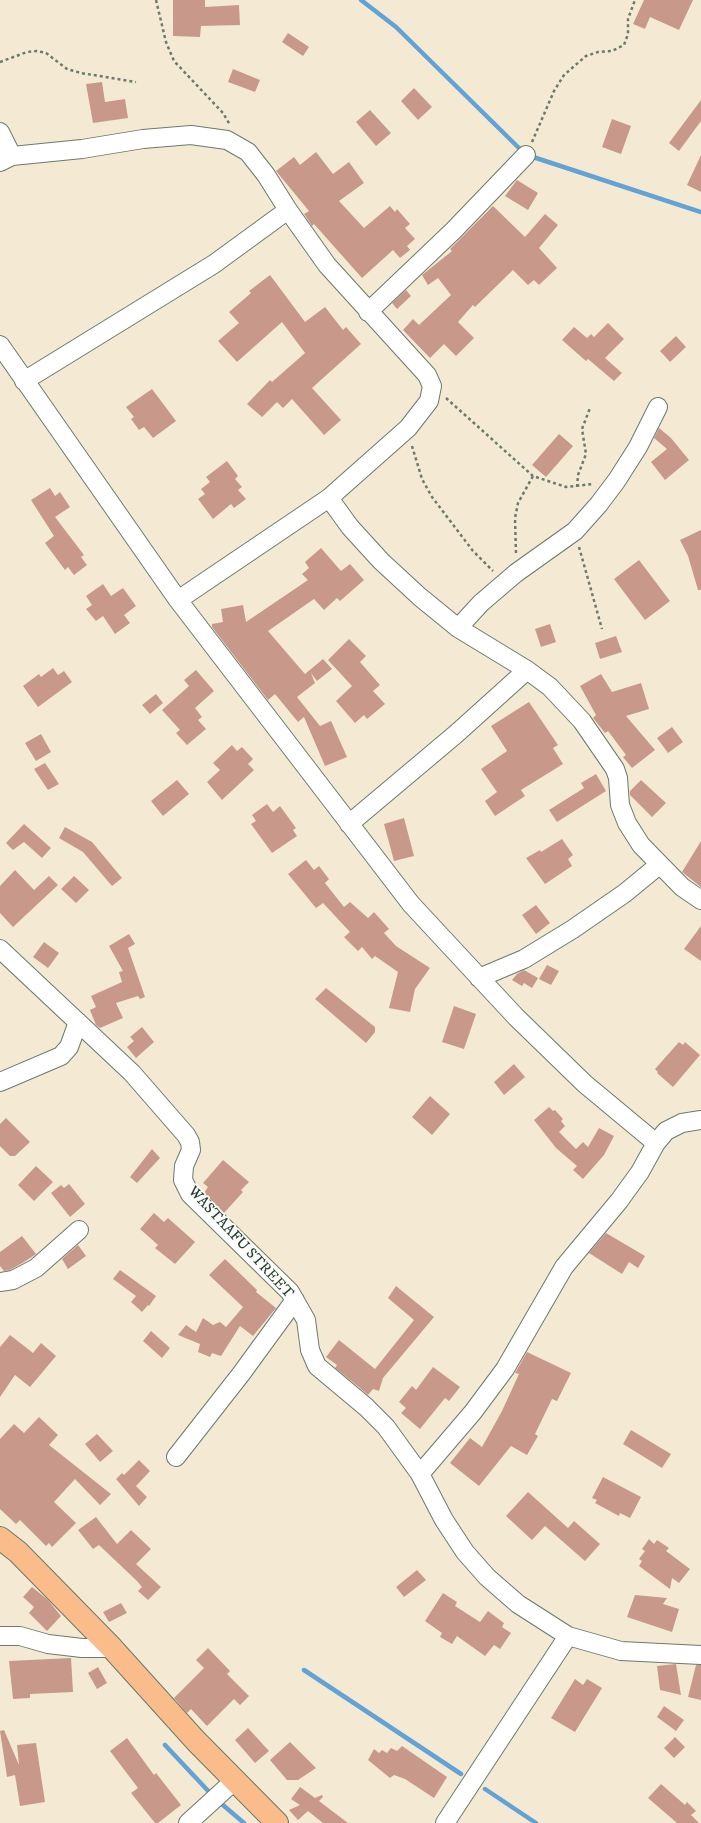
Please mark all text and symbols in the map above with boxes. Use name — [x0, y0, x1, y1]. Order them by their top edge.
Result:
street label: WASTAAFU STREET — [183, 1183, 297, 1303]

